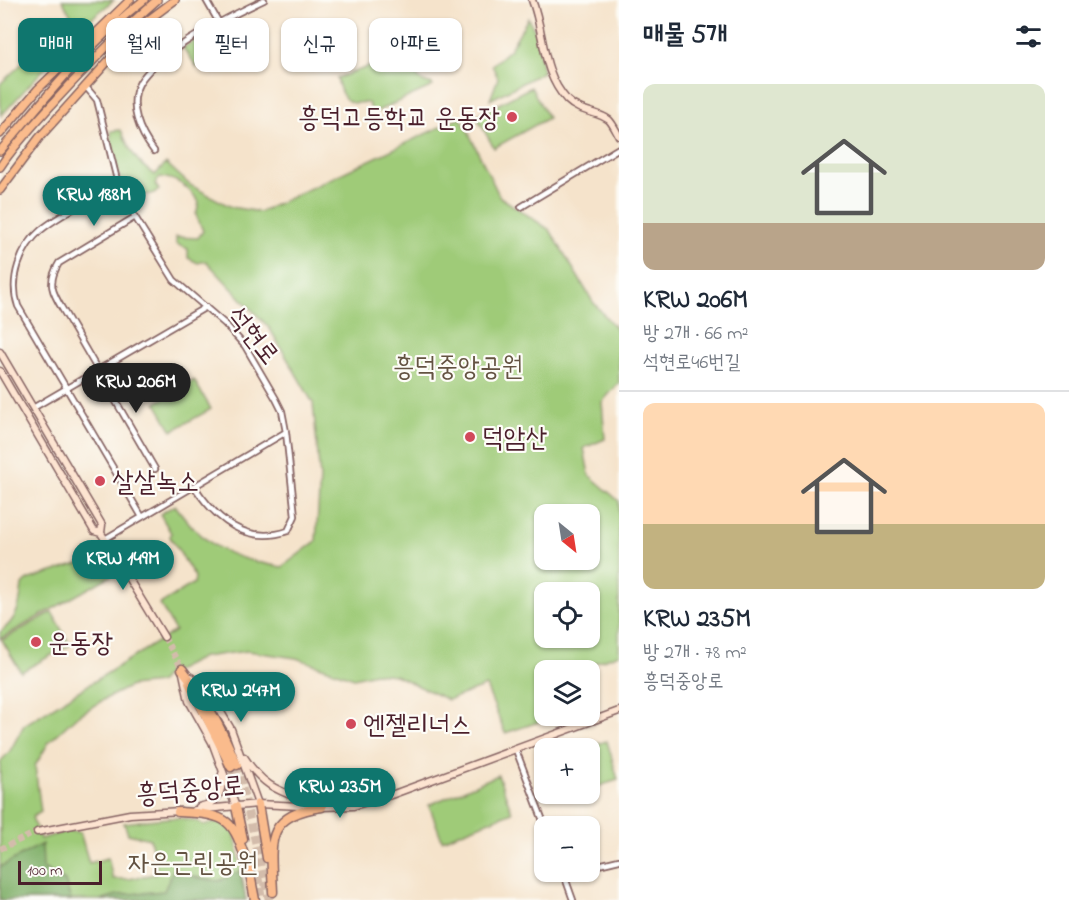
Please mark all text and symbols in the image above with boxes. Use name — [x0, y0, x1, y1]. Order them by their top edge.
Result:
text: 매물 5개 — [643, 17, 727, 55]
chip: 매매 — [18, 18, 94, 72]
chip: 월세 — [106, 18, 182, 72]
chip: 필터 — [194, 18, 269, 72]
chip: 신규 — [281, 18, 357, 72]
chip: 아파트 — [369, 18, 462, 72]
icon: filters — [1012, 20, 1045, 53]
place label: 흥덕고등학교 운동장 — [298, 100, 500, 139]
marker: 흥덕고등학교 운동장 — [505, 110, 519, 124]
icon: home — [790, 123, 898, 231]
pin: KRW 188M — [32, 176, 156, 227]
text: KRW 188M — [57, 181, 131, 210]
text: KRW 206M — [643, 282, 748, 320]
street label: 석현로 — [217, 299, 287, 374]
text: 방 2개 · 66 m² — [643, 320, 748, 349]
park label: 흥덕중앙공원 — [393, 349, 523, 388]
text: 석현로46번길 — [643, 349, 741, 378]
pin: KRW 206M — [74, 363, 198, 414]
text: KRW 206M — [96, 368, 176, 397]
place label: 덕암산 — [482, 420, 547, 459]
marker: 덕암산 — [463, 430, 477, 444]
icon: home — [790, 442, 898, 550]
place label: 살살녹소 — [112, 464, 199, 503]
marker: 살살녹소 — [93, 474, 107, 488]
north arrow — [534, 504, 600, 570]
map controls — [534, 504, 600, 882]
pin: KRW 149M — [61, 540, 185, 591]
text: KRW 149M — [86, 545, 160, 574]
button: locate — [534, 582, 600, 648]
text: KRW 235M — [643, 601, 751, 639]
place label: 운동장 — [48, 625, 113, 664]
marker: 운동장 — [29, 635, 43, 649]
text: 방 2개 · 78 m² — [643, 639, 747, 668]
button: layers — [534, 660, 600, 726]
text: 흥덕중앙로 — [643, 668, 723, 697]
pin: KRW 247M — [179, 672, 303, 723]
text: KRW 247M — [201, 677, 281, 706]
place label: 엔젤리너스 — [363, 707, 472, 746]
marker: 엔젤리너스 — [344, 717, 358, 731]
button: + — [534, 738, 600, 804]
street label: 흥덕중앙로 — [134, 767, 246, 816]
pin: KRW 235M — [278, 768, 402, 819]
text: KRW 235M — [298, 773, 382, 802]
button: − — [534, 816, 600, 882]
park label: 자은근린공원 — [128, 845, 258, 884]
scale bar — [18, 858, 102, 886]
text: 100 m — [27, 859, 62, 883]

